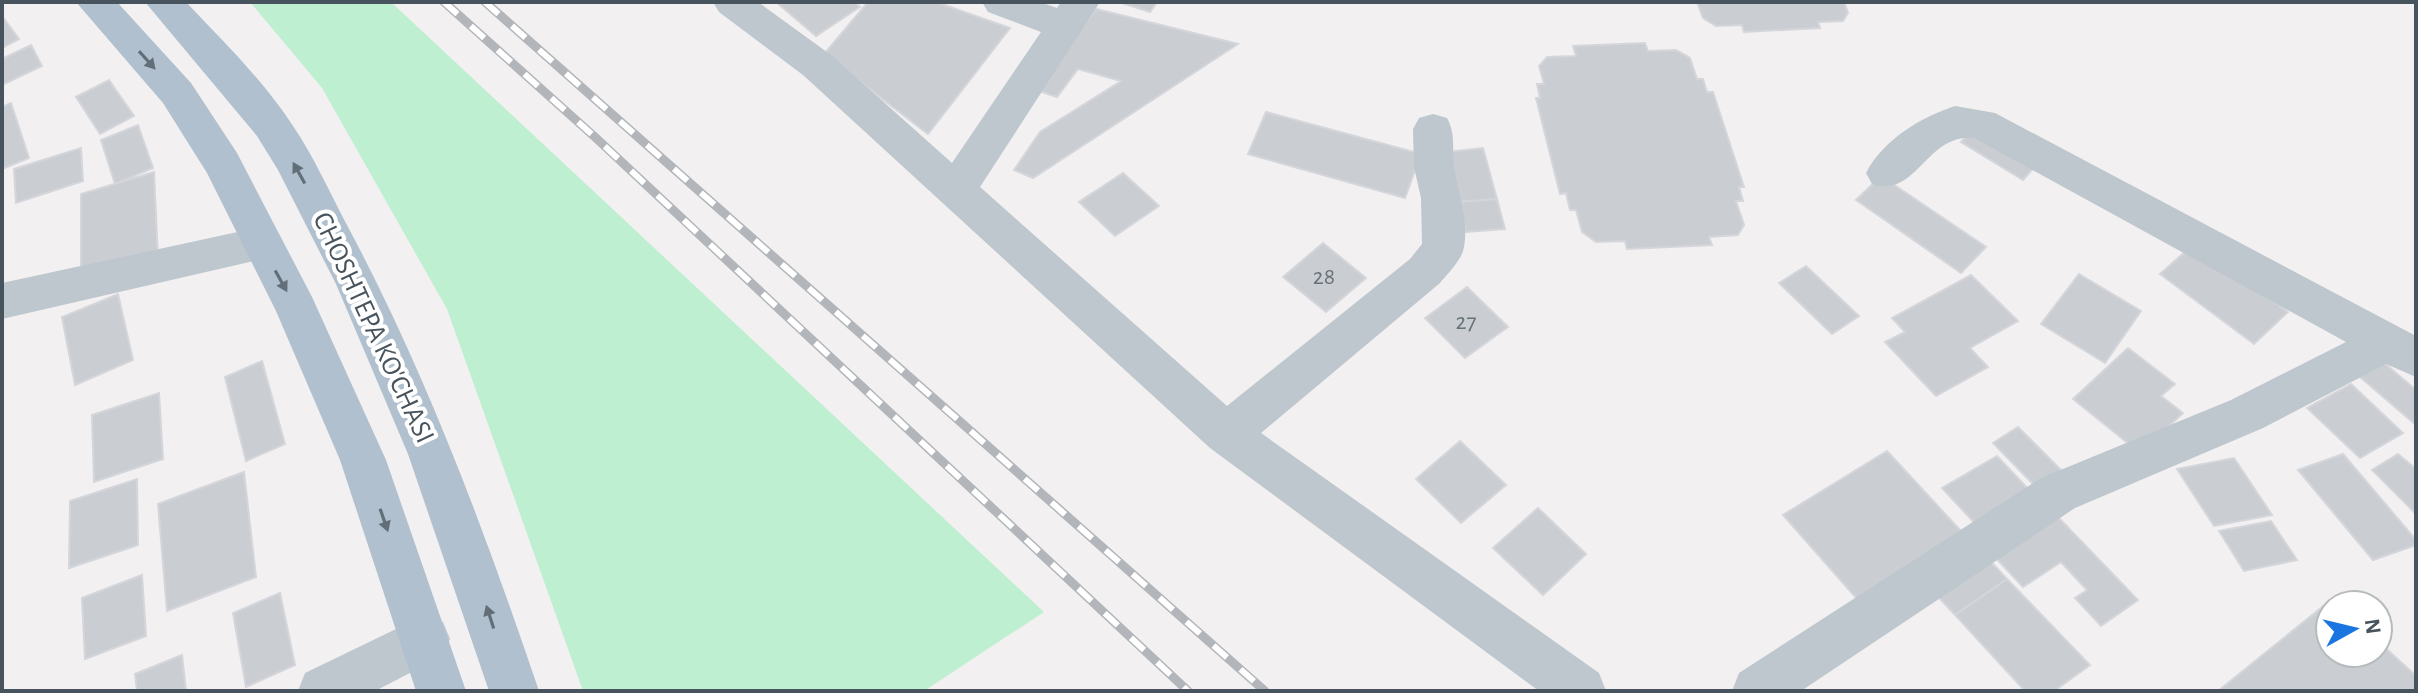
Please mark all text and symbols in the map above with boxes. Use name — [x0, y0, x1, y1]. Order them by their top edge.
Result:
one-way arrow — [138, 50, 156, 70]
one-way arrow — [292, 162, 305, 185]
street label: CHOSHTEPA KO'CHASI — [307, 208, 439, 448]
house number: 28 — [1313, 265, 1335, 289]
one-way arrow — [274, 270, 288, 292]
house number: 27 — [1456, 310, 1476, 334]
one-way arrow — [378, 508, 390, 532]
north arrow — [2314, 589, 2394, 669]
one-way arrow — [483, 605, 496, 629]
text: N — [2361, 617, 2385, 635]

